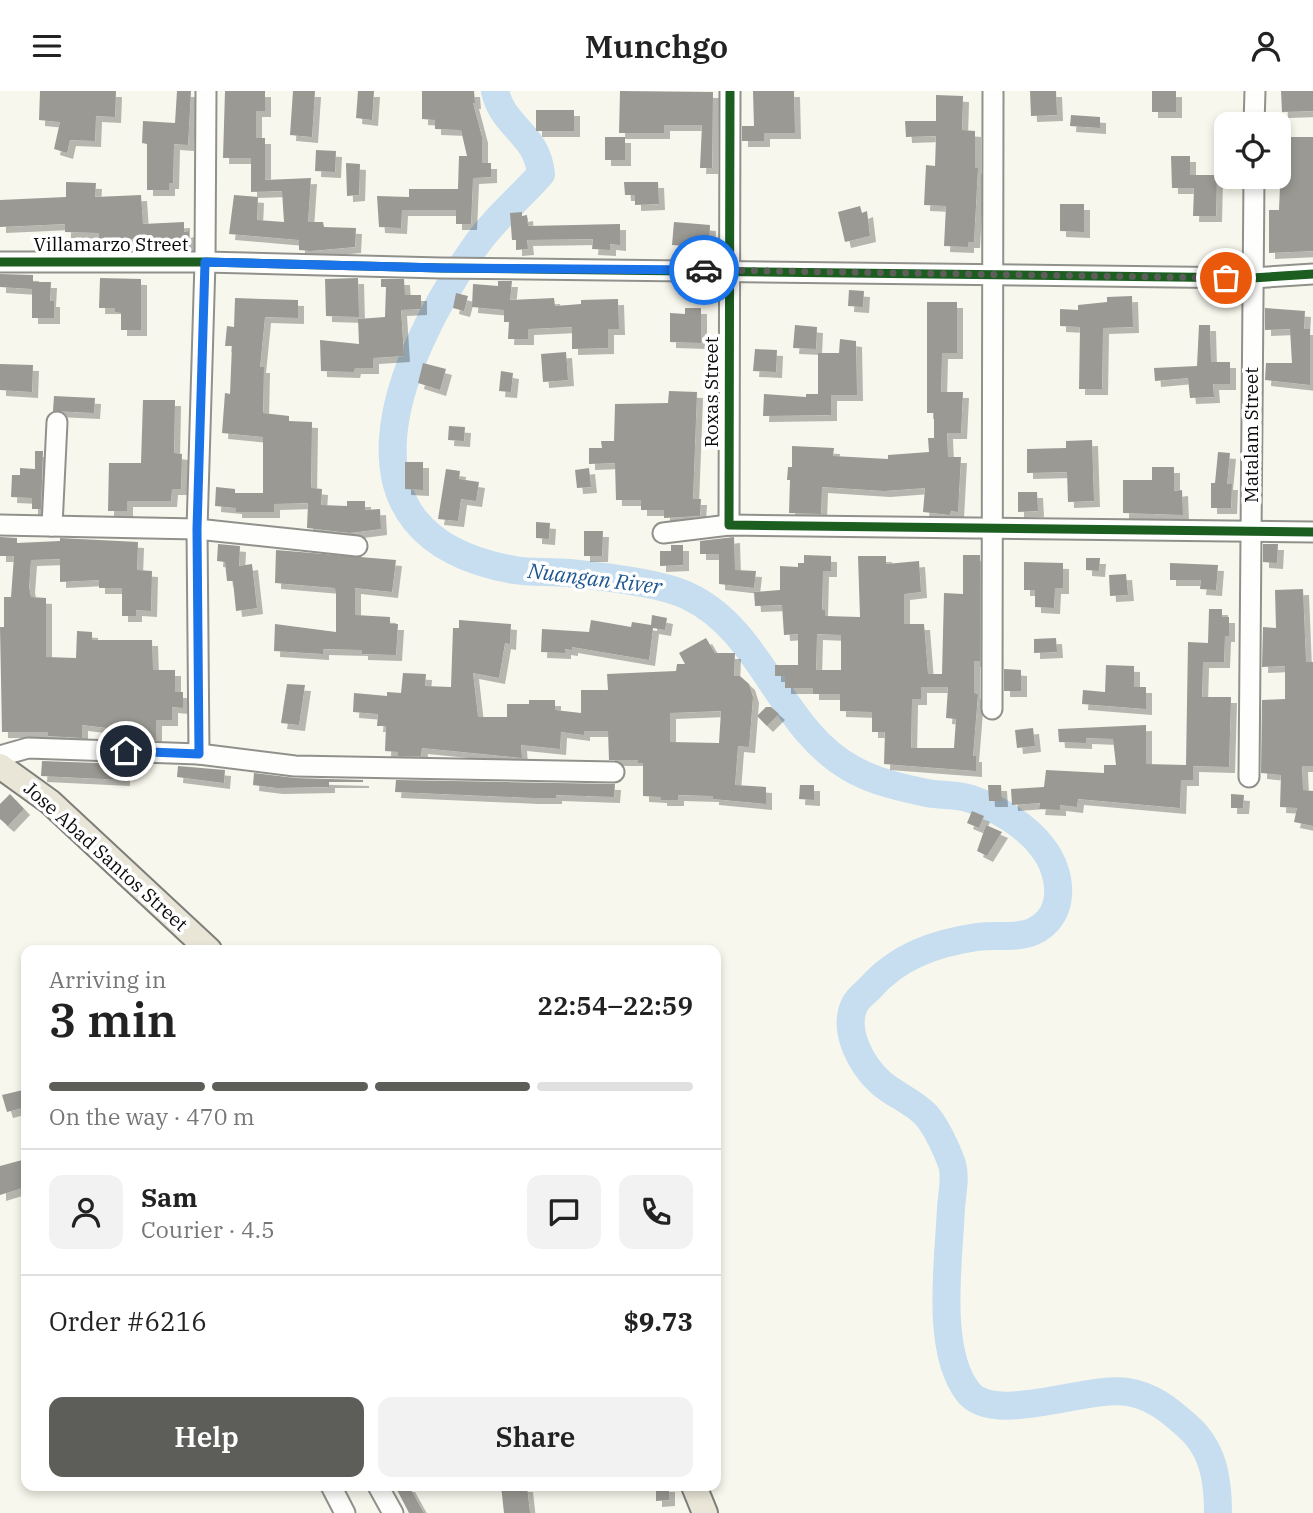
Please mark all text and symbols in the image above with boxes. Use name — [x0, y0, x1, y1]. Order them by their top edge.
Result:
text: Munchgo — [585, 25, 728, 67]
icon: menu — [28, 27, 66, 65]
icon: person — [1247, 27, 1285, 65]
map controls — [1214, 112, 1291, 189]
button: locate — [1214, 112, 1291, 189]
street label: Villamarzo Street — [34, 232, 189, 256]
courier — [669, 235, 739, 305]
pin — [1196, 248, 1256, 308]
icon: car — [685, 251, 723, 289]
icon: bag — [1207, 259, 1245, 297]
street label: Roxas Street — [699, 336, 723, 447]
street label: Matalam Street — [1239, 367, 1263, 503]
water label: Nuangan River — [525, 556, 665, 600]
pin — [96, 721, 156, 781]
icon: home — [107, 732, 145, 770]
street label: Jose Abad Santos Street — [19, 776, 193, 936]
text: Arriving in — [49, 964, 166, 994]
text: 22:54–22:59 — [537, 988, 693, 1022]
text: 3 min — [49, 990, 177, 1050]
text: On the way · 470 m — [49, 1101, 255, 1131]
button: person — [49, 1175, 123, 1249]
button: chat — [527, 1175, 601, 1249]
button: phone — [619, 1175, 693, 1249]
text: Sam — [141, 1180, 197, 1214]
text: Courier · 4.5 — [141, 1214, 275, 1244]
text: Order #6216 — [49, 1304, 207, 1338]
text: $9.73 — [623, 1304, 693, 1338]
button: Help — [49, 1397, 364, 1477]
button: Share — [378, 1397, 693, 1477]

